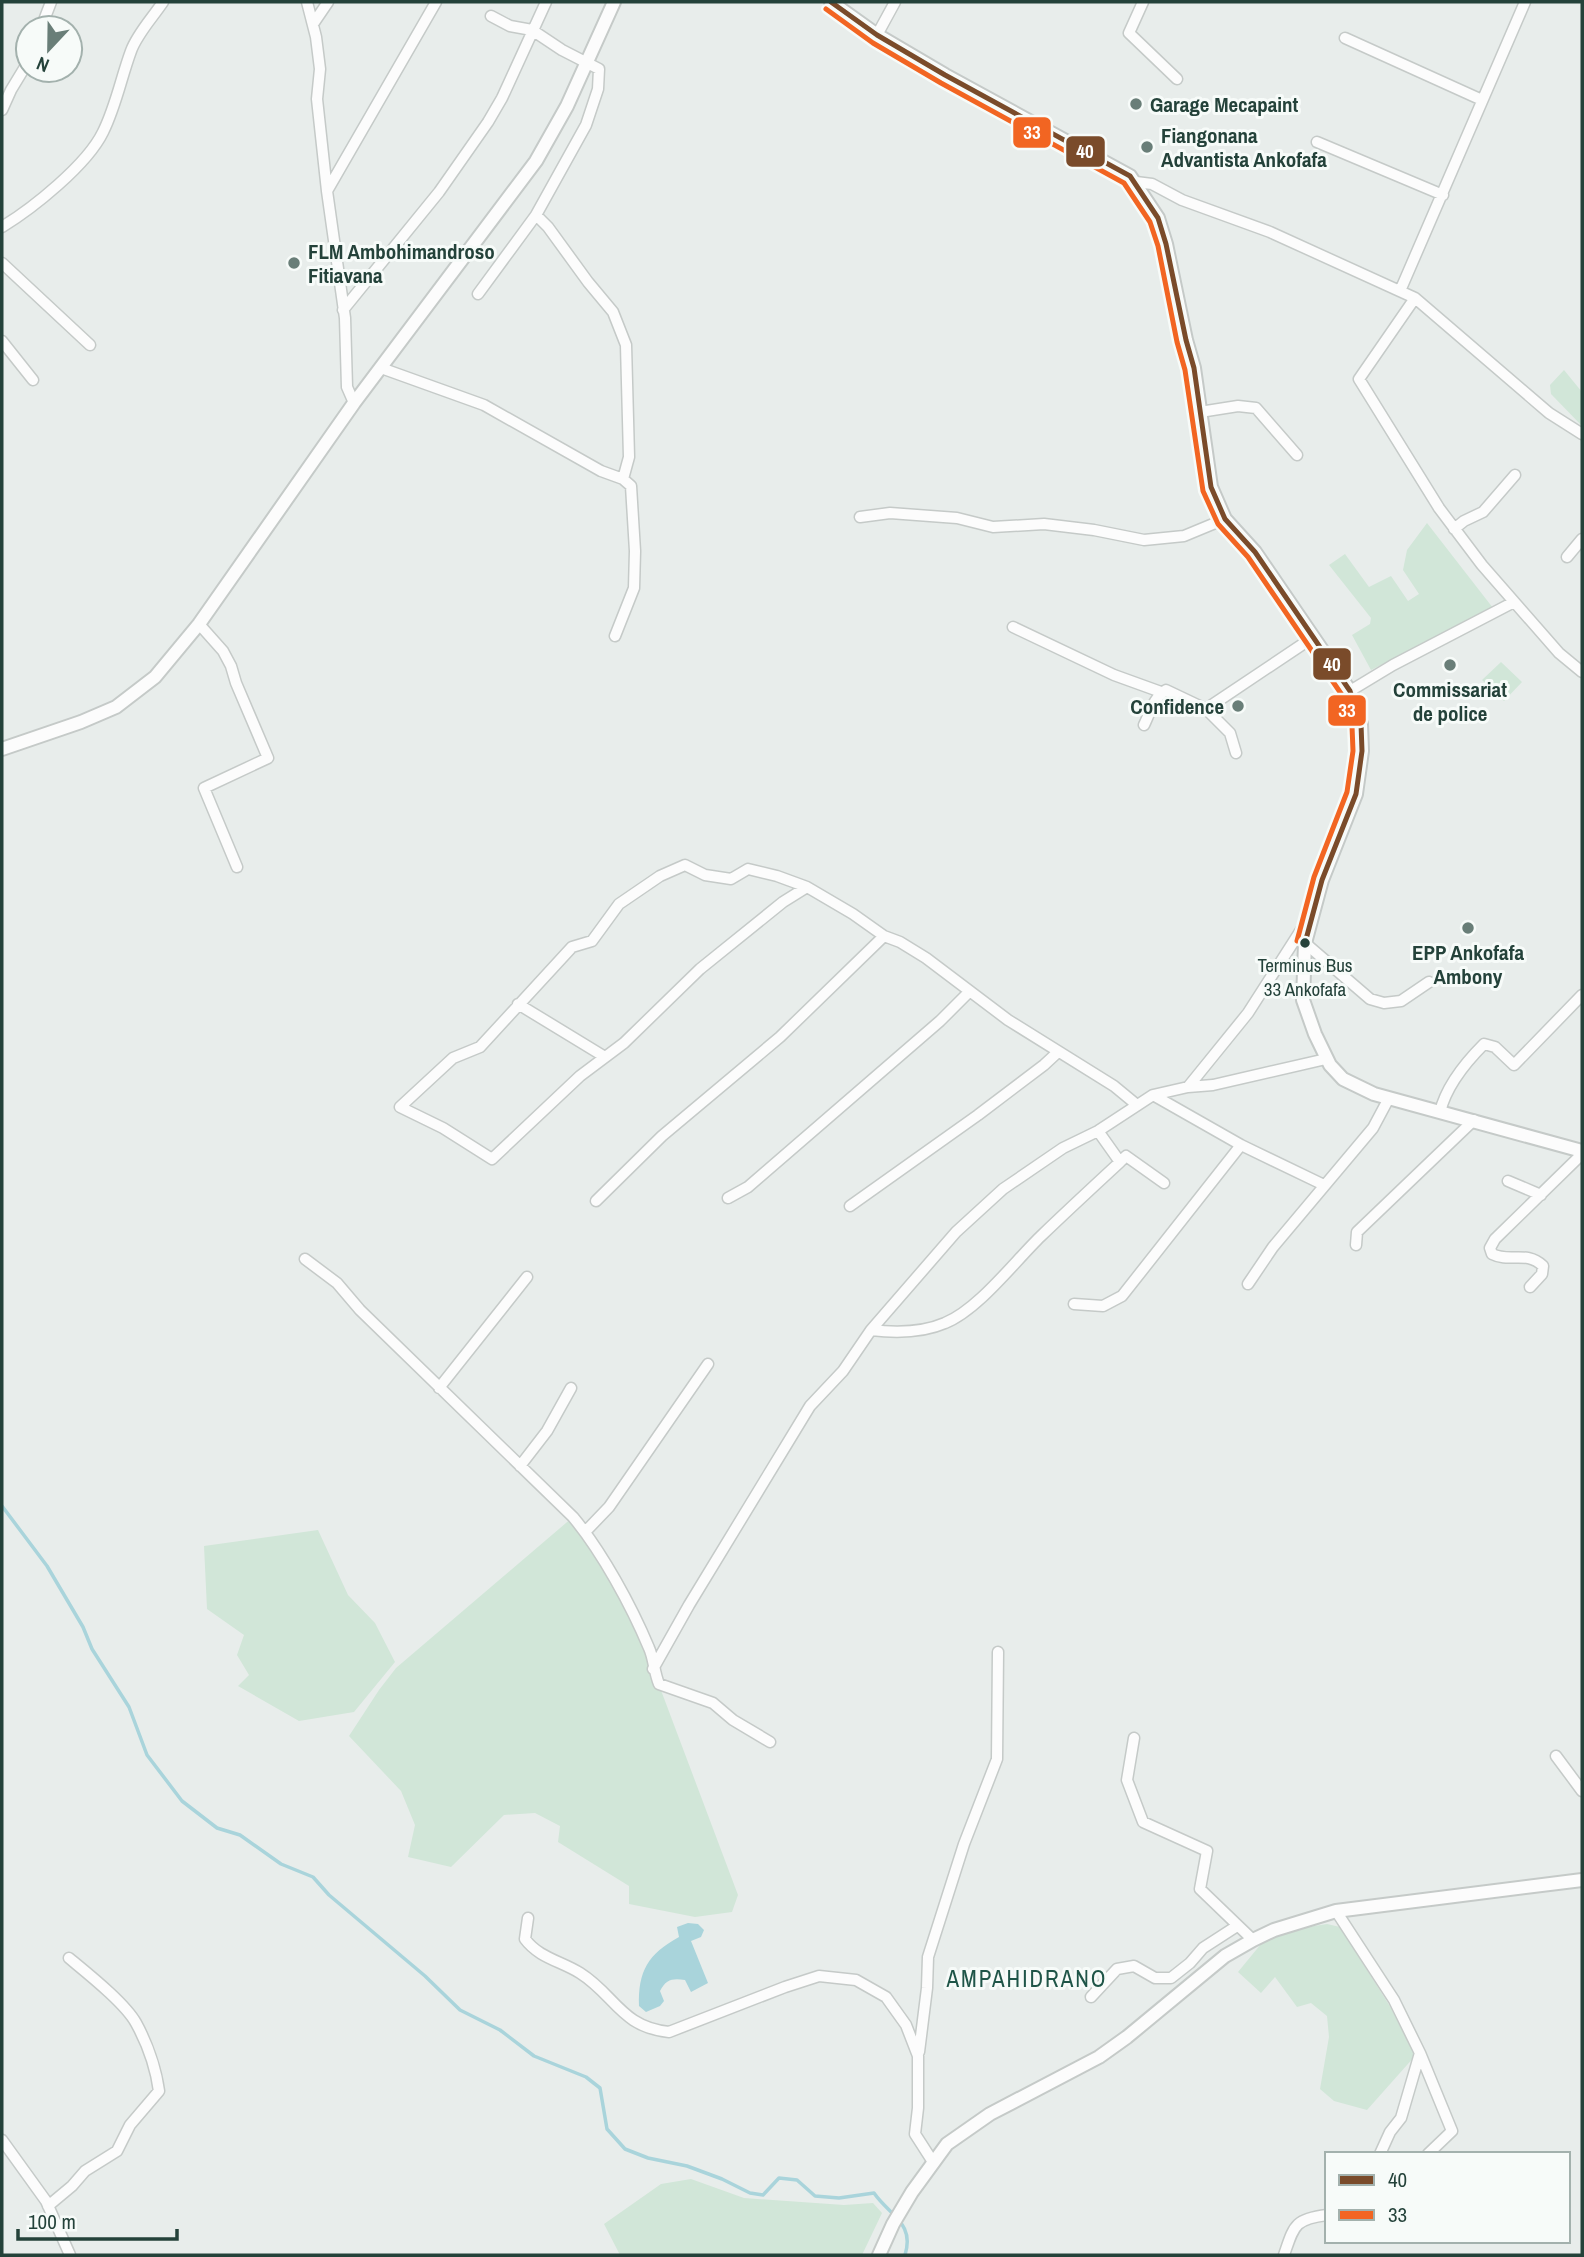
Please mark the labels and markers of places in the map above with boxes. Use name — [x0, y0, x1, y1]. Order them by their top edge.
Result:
place label: Garage Mecapaint — [1150, 90, 1299, 119]
marker: Garage Mecapaint — [1128, 96, 1144, 112]
place label: Fiangonana Advantista Ankofafa — [1161, 121, 1327, 174]
marker: Fiangonana Advantista Ankofafa — [1139, 139, 1155, 155]
place label: FLM Ambohimandroso Fitiavana — [308, 237, 495, 290]
marker: FLM Ambohimandroso Fitiavana — [286, 255, 302, 271]
marker: Commissariat de police — [1442, 657, 1458, 673]
place label: Commissariat de police — [1393, 675, 1507, 728]
place label: Confidence — [1130, 692, 1224, 721]
marker: Confidence — [1230, 698, 1246, 714]
marker: EPP Ankofafa Ambony — [1460, 920, 1476, 936]
marker: Terminus Bus 33 Ankofafa — [1298, 936, 1312, 950]
place label: EPP Ankofafa Ambony — [1412, 938, 1524, 991]
place label: Terminus Bus 33 Ankofafa — [1257, 952, 1353, 1002]

